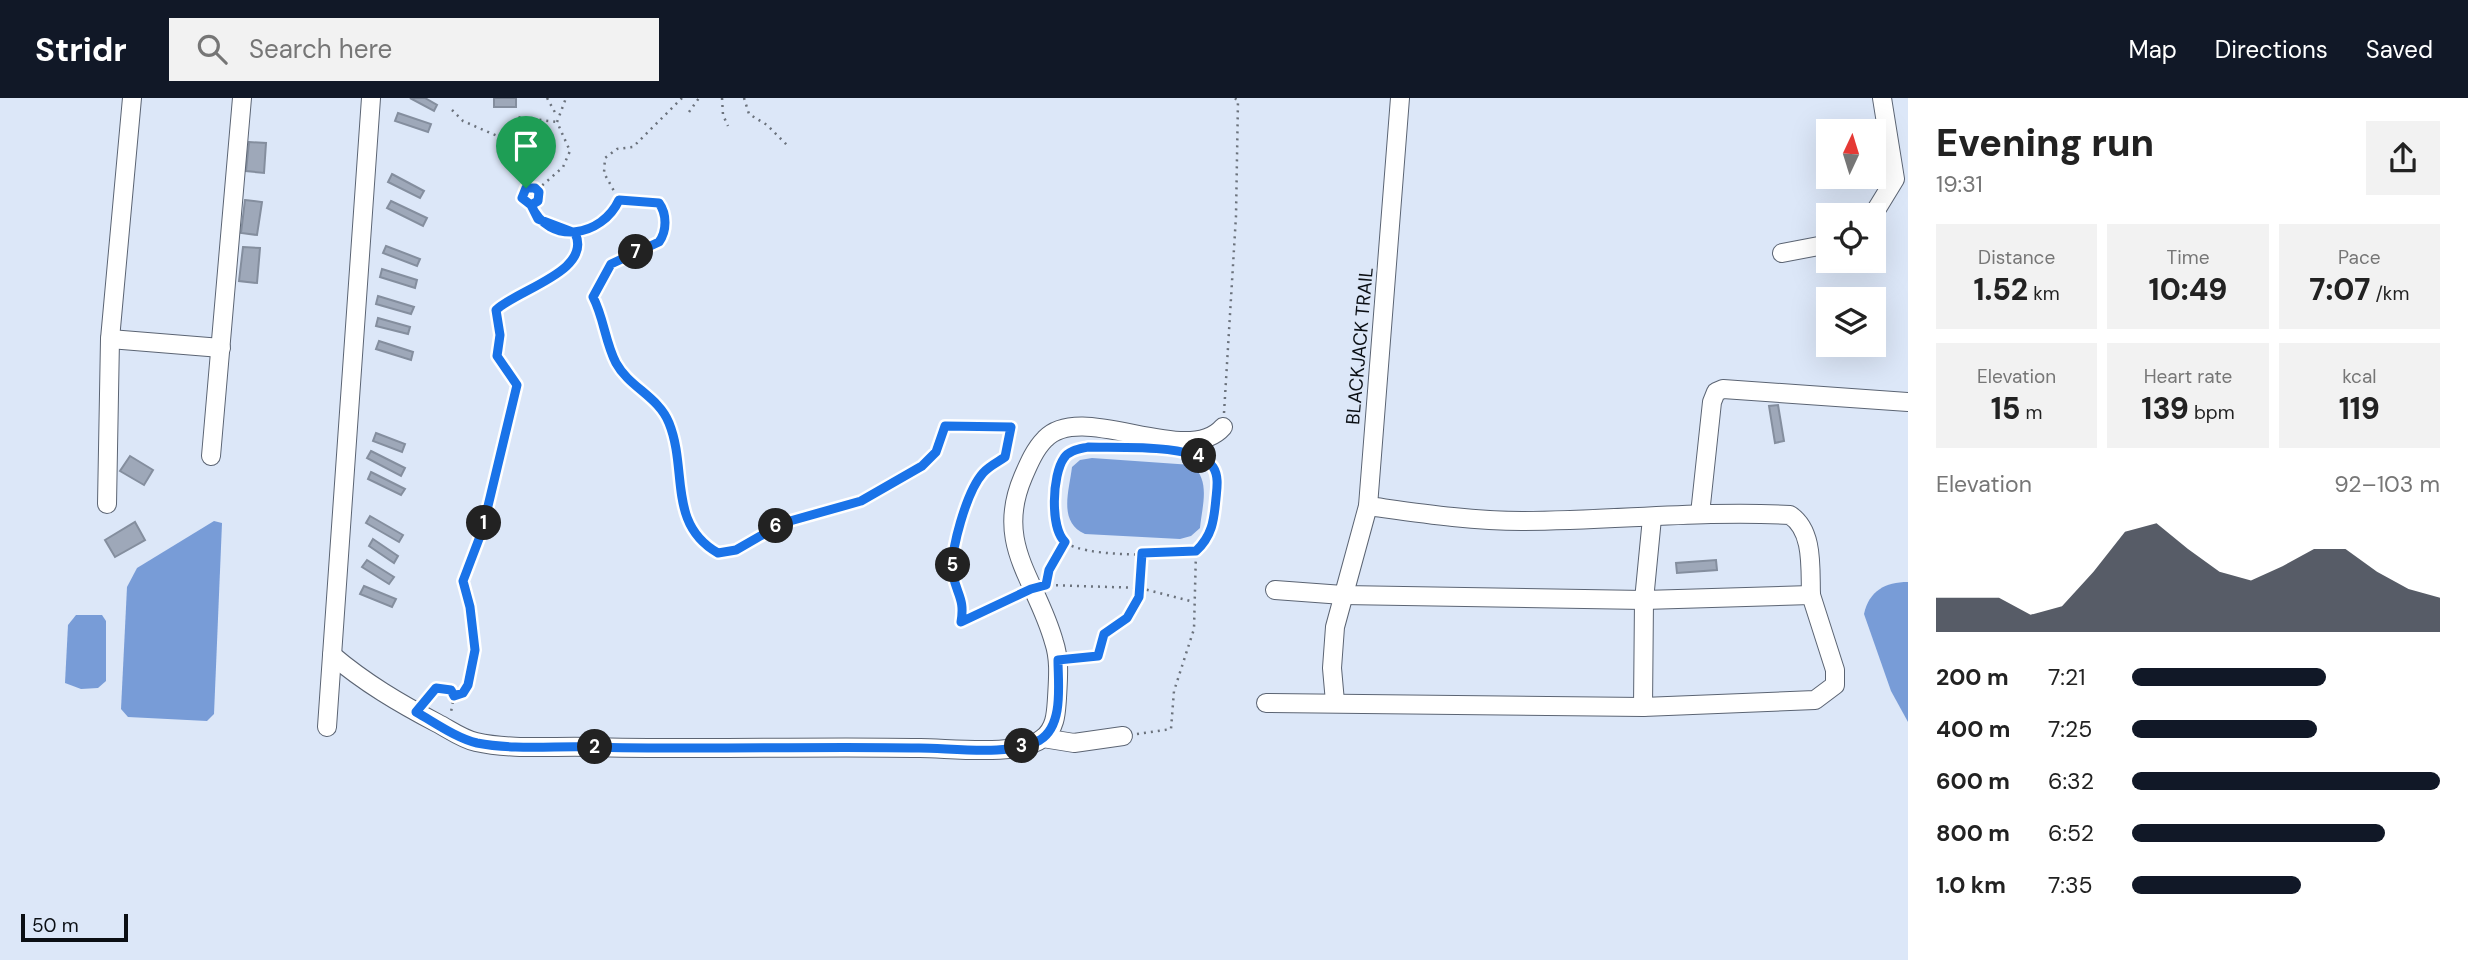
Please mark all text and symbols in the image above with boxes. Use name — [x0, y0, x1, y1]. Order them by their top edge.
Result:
search box — [169, 18, 659, 81]
text: Stridr — [35, 28, 127, 71]
icon: search — [193, 30, 231, 68]
text: Search here — [249, 32, 392, 66]
text: Map — [2129, 34, 2177, 65]
text: Directions — [2215, 34, 2328, 65]
text: Saved — [2366, 34, 2433, 65]
pin — [496, 116, 556, 188]
text: Evening run — [1936, 118, 2154, 168]
north arrow — [1816, 119, 1886, 189]
map controls — [1816, 119, 1886, 357]
button: share — [2366, 121, 2440, 195]
icon: arrive — [507, 127, 545, 165]
text: 19:31 — [1936, 169, 1983, 199]
button: locate — [1816, 203, 1886, 273]
pin: 7 — [618, 234, 654, 270]
text: 7 — [630, 239, 641, 264]
text: Distance — [1978, 245, 2055, 270]
text: Time — [2167, 245, 2209, 270]
text: Pace — [2338, 245, 2381, 270]
street label: BLACKJACK TRAIL — [1340, 266, 1379, 426]
text: 1.52 — [1974, 270, 2028, 309]
text: 10:49 — [2149, 270, 2227, 309]
text: 7:07 — [2309, 270, 2370, 309]
text: km — [2028, 281, 2060, 306]
text: /km — [2370, 281, 2409, 306]
button: layers — [1816, 287, 1886, 357]
text: Elevation — [1977, 364, 2056, 389]
text: Heart rate — [2144, 364, 2232, 389]
text: kcal — [2342, 364, 2376, 389]
text: 15 — [1991, 389, 2021, 428]
text: 139 — [2141, 389, 2189, 428]
text: 119 — [2339, 389, 2380, 428]
text: m — [2021, 400, 2043, 425]
text: bpm — [2189, 400, 2235, 425]
pin: 4 — [1182, 438, 1216, 474]
text: 4 — [1192, 443, 1205, 468]
text: Elevation — [1936, 469, 2032, 499]
text: 92–103 m — [2334, 469, 2440, 499]
pin: 1 — [466, 506, 502, 540]
pin: 6 — [758, 508, 794, 544]
text: 1 — [480, 510, 487, 535]
text: 6 — [769, 513, 782, 538]
pin: 5 — [936, 547, 970, 582]
text: 5 — [947, 552, 958, 577]
text: 200 m — [1936, 662, 2009, 692]
text: 7:21 — [2048, 662, 2085, 692]
text: 400 m — [1936, 714, 2010, 744]
text: 7:25 — [2048, 714, 2092, 744]
pin: 3 — [1004, 728, 1040, 764]
pin: 2 — [578, 730, 612, 764]
text: 3 — [1016, 733, 1027, 758]
text: 2 — [589, 734, 600, 759]
text: 600 m — [1936, 766, 2010, 796]
text: 6:32 — [2048, 766, 2094, 796]
text: 800 m — [1936, 818, 2010, 848]
text: 6:52 — [2048, 818, 2094, 848]
text: 1.0 km — [1936, 870, 2006, 900]
text: 7:35 — [2048, 870, 2093, 900]
scale bar — [21, 911, 128, 943]
text: 50 m — [32, 913, 79, 938]

